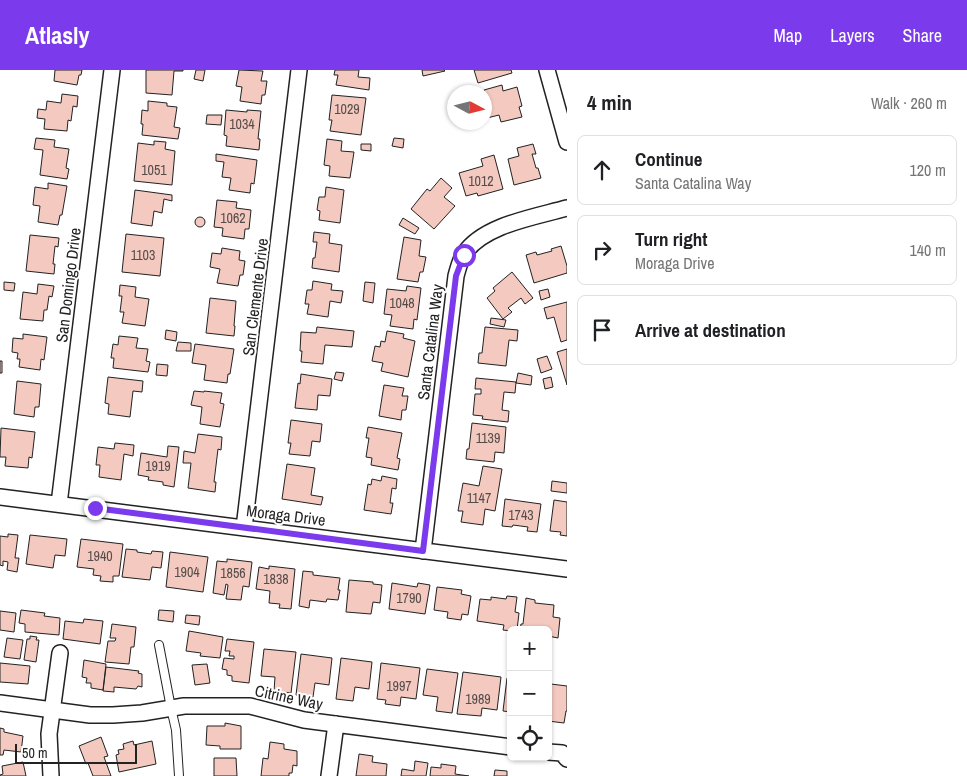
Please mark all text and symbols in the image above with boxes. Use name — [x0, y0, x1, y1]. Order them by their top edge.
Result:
text: Atlasly — [25, 19, 90, 51]
text: Map — [774, 23, 802, 48]
text: Layers — [830, 23, 875, 48]
text: Share — [903, 23, 942, 48]
north arrow — [447, 85, 492, 130]
text: 4 min — [587, 88, 632, 117]
text: Walk · 260 m — [871, 92, 947, 114]
house number: 1029 — [334, 100, 360, 118]
house number: 1034 — [229, 115, 255, 133]
text: Continue — [635, 146, 703, 172]
icon: ahead — [588, 156, 616, 184]
text: 120 m — [910, 159, 946, 181]
house number: 1051 — [141, 161, 167, 179]
house number: 1012 — [468, 172, 494, 190]
text: Santa Catalina Way — [635, 172, 751, 194]
house number: 1062 — [220, 209, 246, 227]
street label: San Domingo Drive — [50, 226, 86, 344]
text: Turn right — [635, 226, 707, 252]
icon: right — [588, 236, 616, 264]
street label: San Clemente Drive — [237, 237, 273, 357]
text: 140 m — [910, 239, 946, 261]
route start — [453, 244, 476, 267]
house number: 1103 — [131, 246, 155, 264]
text: Moraga Drive — [635, 252, 714, 274]
street label: Santa Catalina Way — [412, 283, 448, 401]
house number: 1048 — [389, 294, 415, 312]
icon: arrive — [588, 316, 616, 344]
text: Arrive at destination — [635, 317, 786, 343]
house number: 1139 — [476, 429, 500, 447]
house number: 1919 — [145, 457, 171, 475]
house number: 1147 — [467, 489, 491, 507]
route end — [84, 497, 107, 520]
street label: Moraga Drive — [245, 499, 327, 531]
house number: 1743 — [508, 506, 534, 524]
house number: 1940 — [87, 547, 113, 565]
house number: 1904 — [174, 563, 200, 581]
house number: 1856 — [220, 564, 246, 582]
house number: 1838 — [263, 570, 289, 588]
house number: 1790 — [396, 589, 422, 607]
map controls — [507, 626, 552, 761]
button: + — [507, 626, 552, 671]
button: − — [507, 671, 552, 716]
house number: 1997 — [386, 677, 412, 695]
street label: Citrine Way — [253, 679, 325, 715]
house number: 1989 — [465, 690, 491, 708]
button: locate — [507, 716, 552, 761]
scale bar — [15, 741, 138, 764]
text: 50 m — [22, 744, 48, 762]

